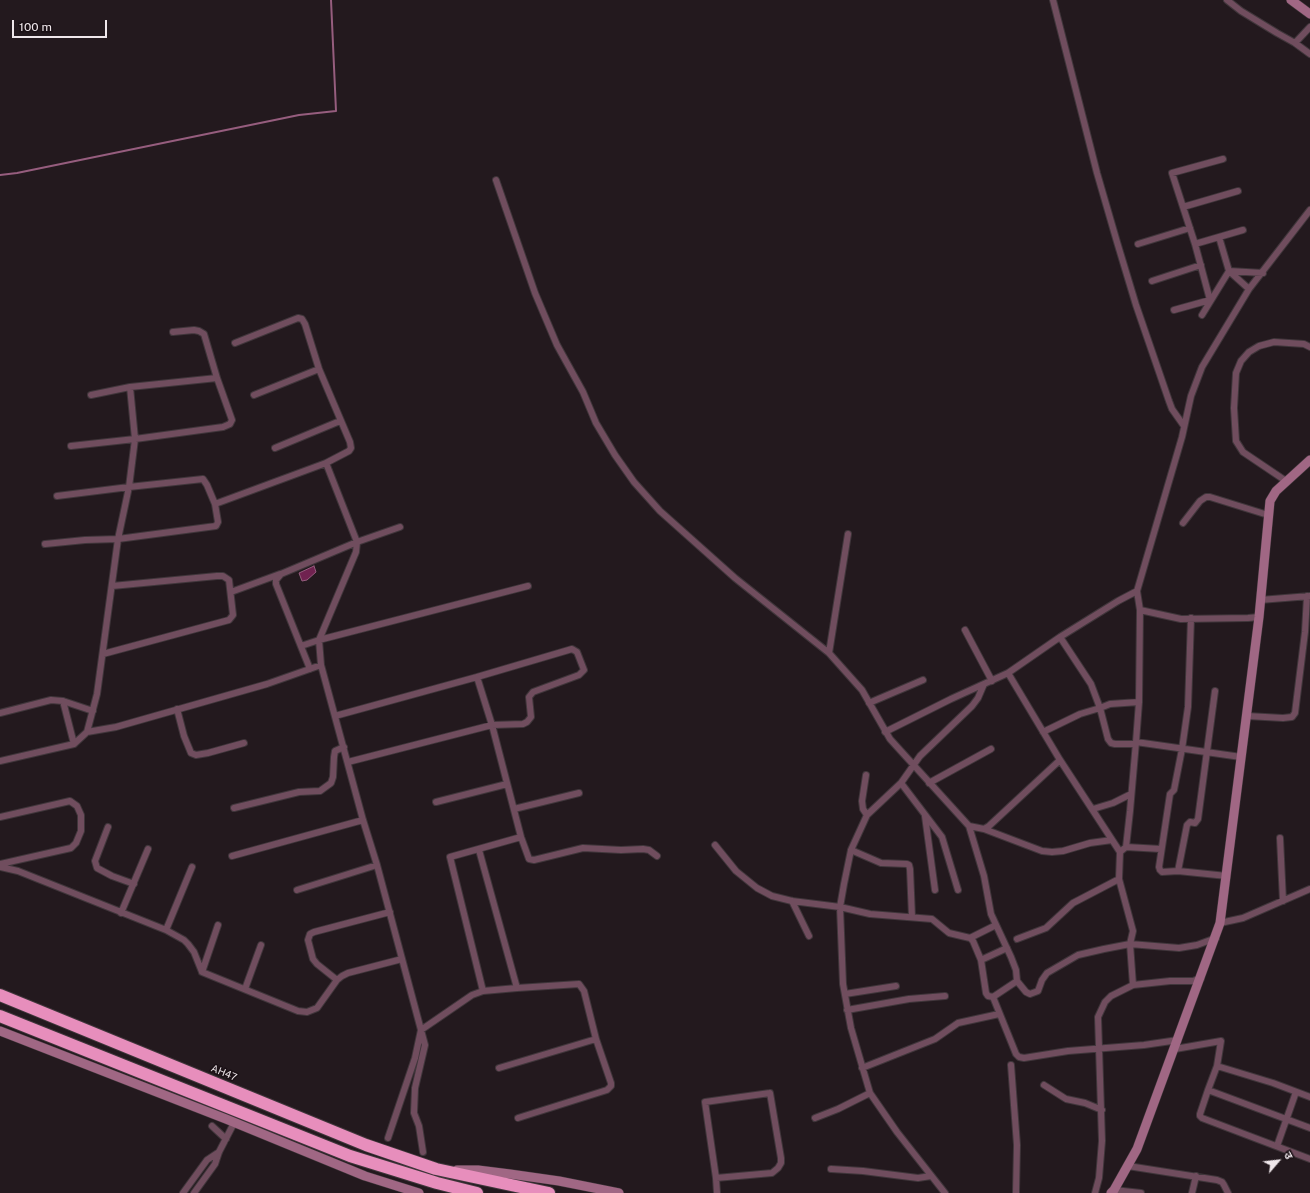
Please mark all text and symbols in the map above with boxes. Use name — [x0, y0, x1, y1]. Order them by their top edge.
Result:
scale bar — [14, 12, 109, 38]
text: 100 m — [19, 20, 52, 34]
street label: AH47 — [209, 1062, 239, 1084]
north arrow — [1258, 1141, 1298, 1181]
text: उ — [1282, 1150, 1295, 1161]

